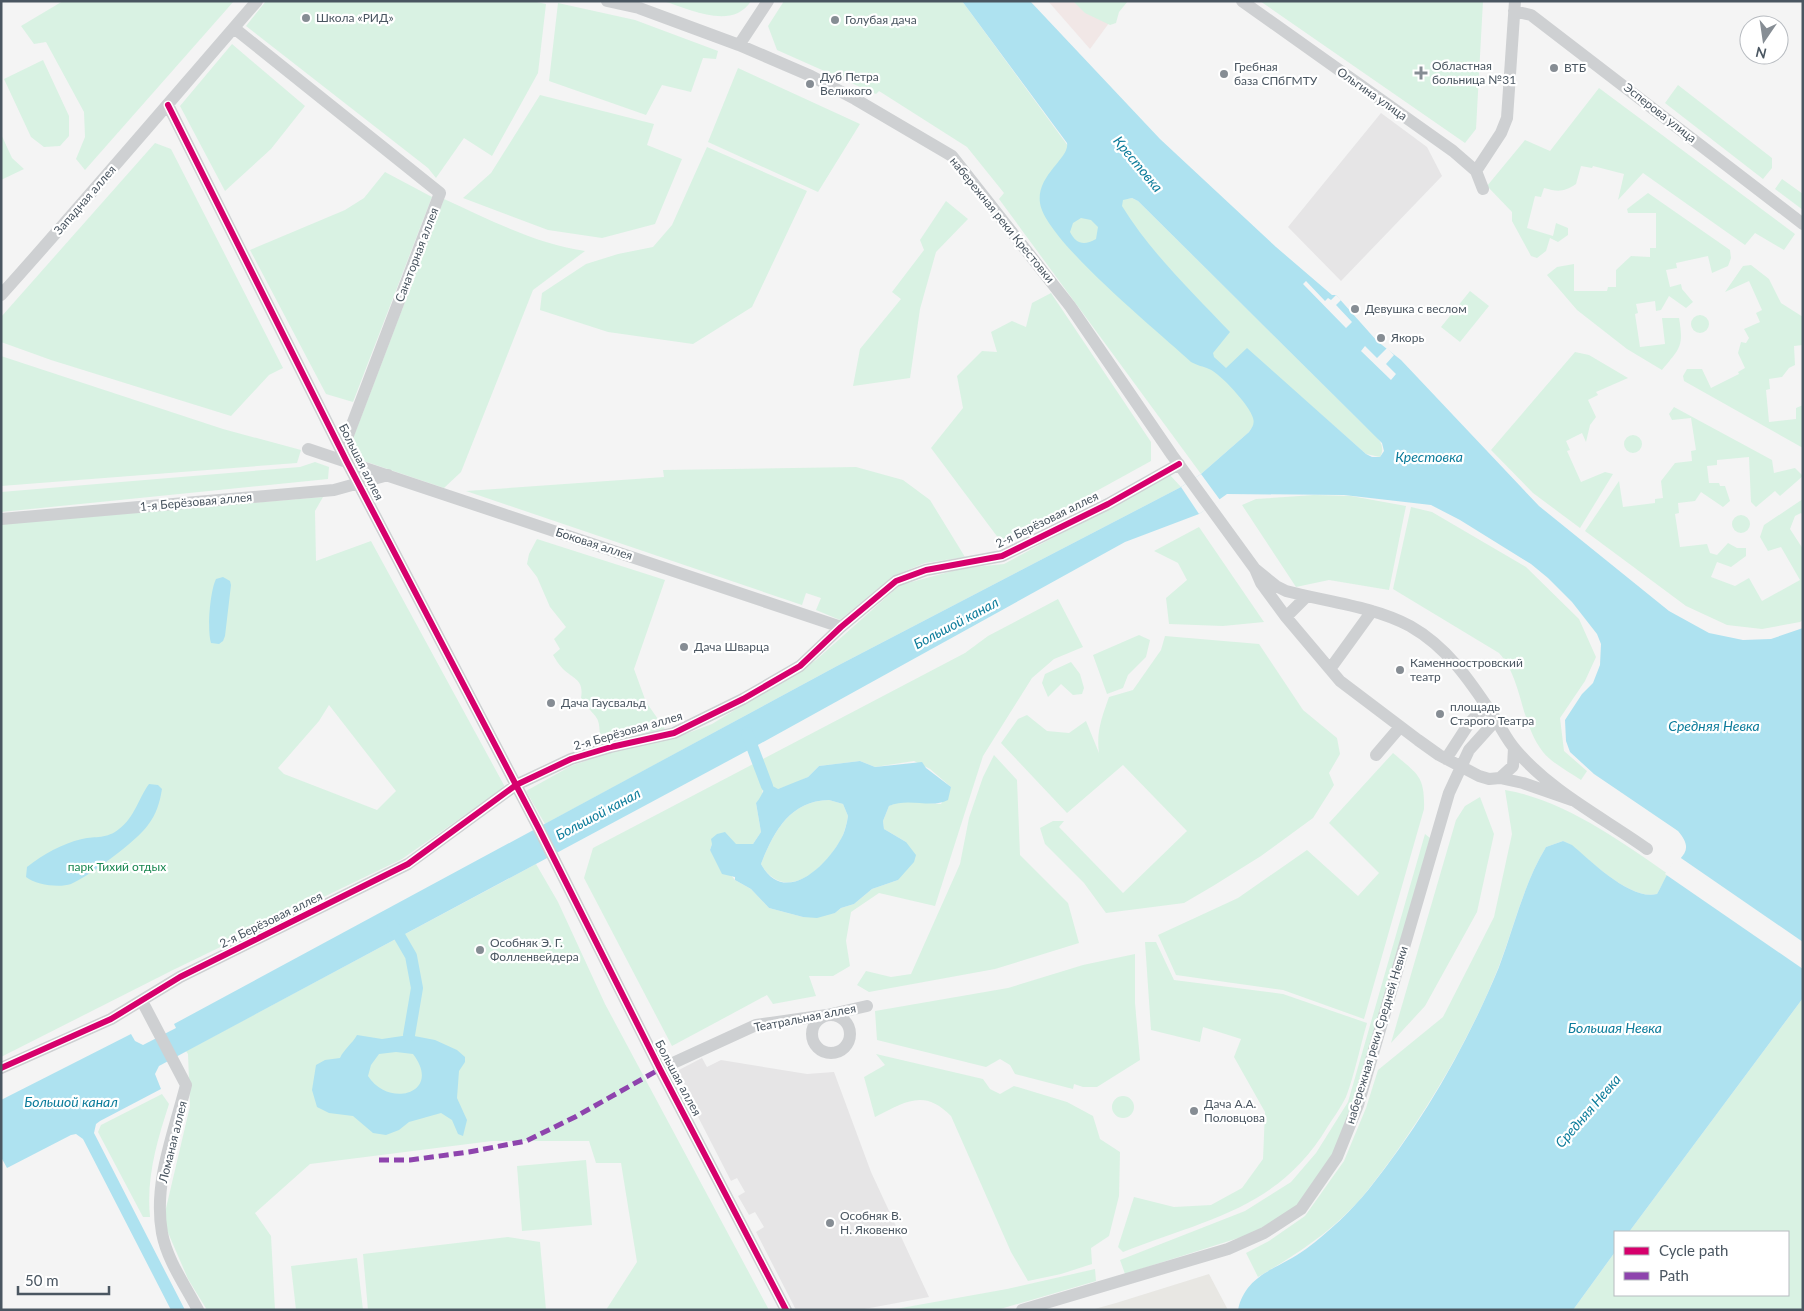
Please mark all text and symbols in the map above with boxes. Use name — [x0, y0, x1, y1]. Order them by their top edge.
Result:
place label: Школа «РИД» — [316, 10, 394, 25]
marker: Школа «РИД» — [300, 12, 312, 24]
place label: Голубая дача — [845, 12, 917, 27]
marker: Голубая дача — [829, 14, 841, 26]
north arrow — [1739, 15, 1789, 65]
text: N — [1754, 44, 1768, 63]
place label: Областная больница №31 — [1432, 58, 1516, 87]
place label: Гребная база СПбГМТУ — [1234, 59, 1318, 88]
place label: ВТБ — [1564, 60, 1586, 75]
marker: ВТБ — [1548, 62, 1560, 74]
street label: Ольгина улица — [1334, 64, 1410, 123]
marker: Областная больница №31 — [1414, 66, 1428, 80]
marker: Гребная база СПбГМТУ — [1218, 68, 1230, 80]
place label: Дуб Петра Великого — [820, 69, 879, 98]
marker: Дуб Петра Великого — [804, 78, 816, 90]
street label: Эсперова улица — [1621, 80, 1700, 146]
water label: Крестовка — [1110, 132, 1167, 195]
street label: набережная реки Крестовки — [947, 154, 1058, 286]
street label: Западная аллея — [50, 162, 119, 237]
street label: Санаторная аллея — [392, 205, 441, 304]
place label: Девушка с веслом — [1365, 301, 1467, 316]
marker: Девушка с веслом — [1349, 303, 1361, 315]
place label: Якорь — [1390, 330, 1424, 345]
marker: Якорь — [1375, 332, 1387, 344]
street label: Большая аллея — [336, 421, 387, 503]
water label: Крестовка — [1395, 448, 1463, 465]
street label: 2-я Берёзовая аллея — [993, 488, 1101, 551]
street label: 1-я Берёзовая аллея — [139, 489, 253, 514]
street label: Боковая аллея — [554, 524, 635, 563]
water label: Большой канал — [910, 593, 1001, 652]
place label: Дача Шварца — [694, 639, 769, 654]
marker: Дача Шварца — [678, 641, 690, 653]
place label: Каменноостровский театр — [1410, 655, 1523, 684]
marker: Каменноостровский театр — [1394, 664, 1406, 676]
place label: Дача Гаусвальд — [561, 695, 646, 710]
marker: Дача Гаусвальд — [545, 697, 557, 709]
place label: площадь Старого Театра — [1450, 699, 1534, 728]
street label: 2-я Берёзовая аллея — [572, 708, 684, 753]
marker: площадь Старого Театра — [1434, 708, 1446, 720]
water label: Средняя Невка — [1668, 717, 1760, 734]
water label: Большой канал — [552, 784, 643, 843]
park label: парк Тихий отдых — [68, 859, 166, 874]
street label: 2-я Берёзовая аллея — [217, 888, 325, 951]
place label: Особняк Э. Г. Фолленвейдера — [490, 935, 579, 964]
marker: Особняк Э. Г. Фолленвейдера — [474, 944, 486, 956]
street label: набережная реки Средней Невки — [1342, 944, 1411, 1126]
street label: Театральная аллея — [753, 1000, 857, 1035]
water label: Большая Невка — [1568, 1019, 1662, 1036]
street label: Большая аллея — [652, 1037, 705, 1118]
water label: Средняя Невка — [1551, 1071, 1624, 1151]
water label: Большой канал — [24, 1093, 118, 1110]
place label: Дача А.А. Половцова — [1204, 1096, 1265, 1125]
street label: Ломаная аллея — [155, 1099, 190, 1185]
marker: Дача А.А. Половцова — [1188, 1105, 1200, 1117]
place label: Особняк В. Н. Яковенко — [840, 1208, 908, 1237]
marker: Особняк В. Н. Яковенко — [824, 1217, 836, 1229]
legend — [1614, 1231, 1789, 1296]
text: Cycle path — [1659, 1241, 1728, 1259]
scale bar — [18, 1264, 109, 1296]
text: Path — [1659, 1266, 1689, 1284]
text: 50 m — [25, 1271, 59, 1289]

